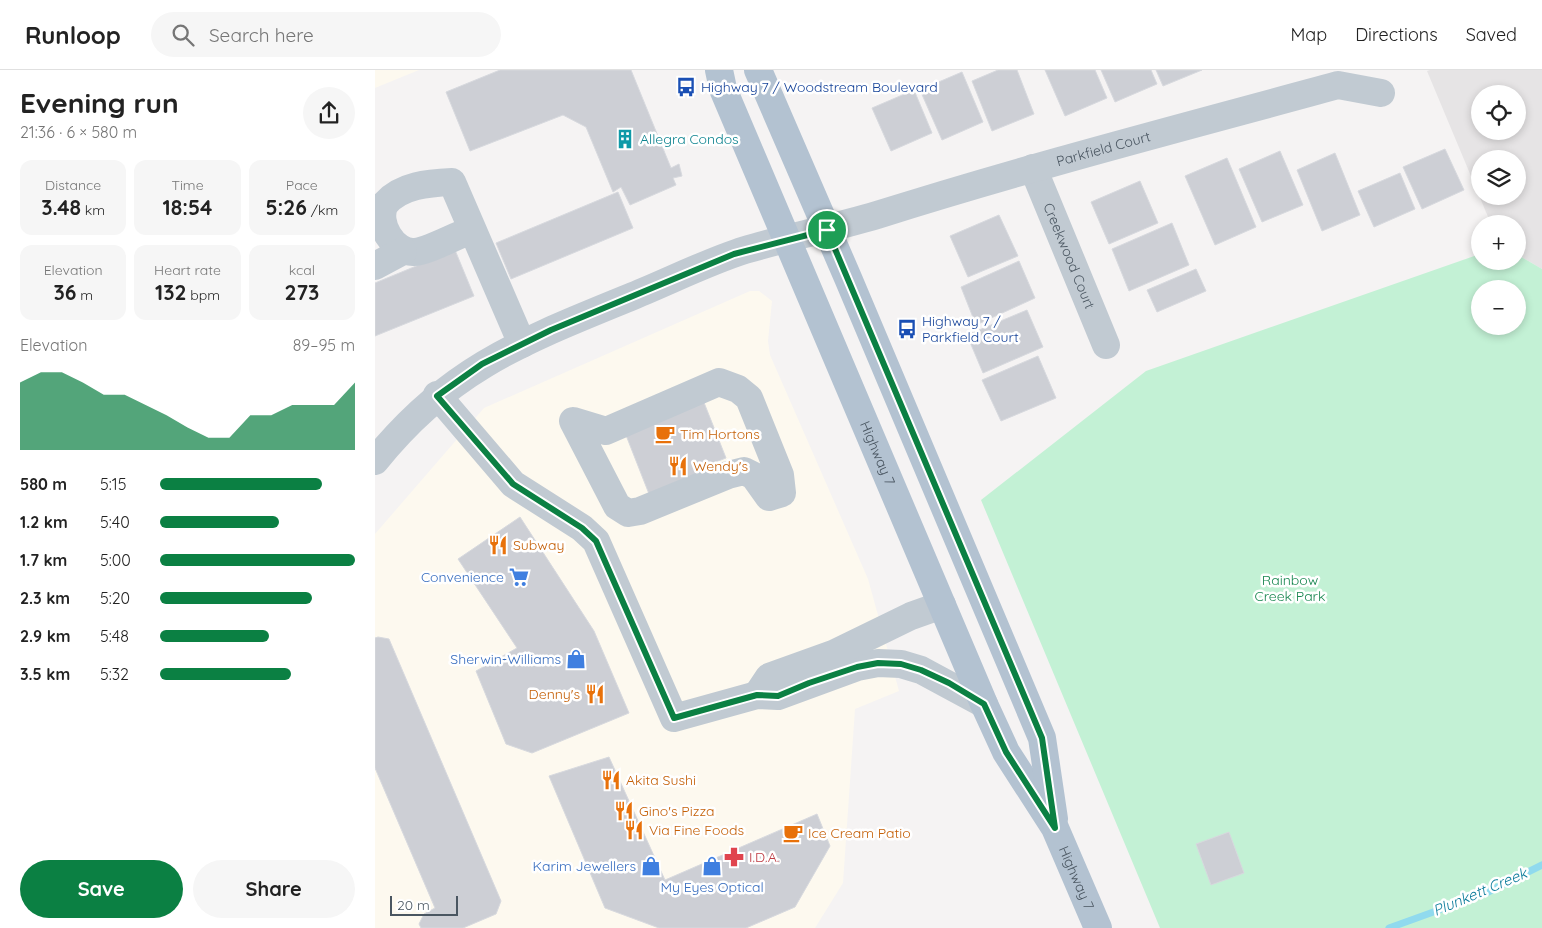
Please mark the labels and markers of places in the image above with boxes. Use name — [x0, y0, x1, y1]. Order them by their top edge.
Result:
bus stop icon: Highway 7 / Woodstream Boulevard — [675, 76, 697, 98]
place label: Highway 7 / Woodstream Boulevard — [701, 78, 938, 96]
building icon: Allegra Condos — [614, 128, 636, 150]
place label: Allegra Condos — [640, 130, 739, 148]
pin — [806, 209, 848, 251]
place label: Highway 7 / Parkfield Court — [922, 312, 1019, 346]
bus stop icon: Highway 7 / Parkfield Court — [896, 318, 918, 340]
cafe icon: Tim Hortons — [654, 423, 676, 445]
place label: Tim Hortons — [680, 425, 760, 443]
restaurant icon: Wendy's — [667, 455, 689, 477]
place label: Wendy's — [693, 457, 748, 475]
restaurant icon: Subway — [487, 534, 509, 556]
place label: Subway — [513, 536, 564, 554]
supermarket icon: Convenience — [508, 566, 530, 588]
place label: Convenience — [421, 568, 504, 586]
shop icon: Sherwin-Williams — [565, 648, 587, 670]
place label: Sherwin-Williams — [450, 650, 561, 668]
restaurant icon: Denny's — [584, 683, 606, 705]
place label: Denny's — [529, 685, 580, 703]
restaurant icon: Akita Sushi — [600, 769, 622, 791]
place label: Akita Sushi — [626, 771, 696, 789]
restaurant icon: Gino's Pizza — [613, 800, 635, 822]
place label: Gino's Pizza — [639, 802, 715, 820]
restaurant icon: Via Fine Foods — [623, 819, 645, 841]
place label: Via Fine Foods — [649, 821, 744, 839]
cafe icon: Ice Cream Patio — [782, 822, 804, 844]
place label: Ice Cream Patio — [808, 824, 911, 842]
pharmacy icon: I.D.A. — [723, 846, 745, 868]
place label: I.D.A. — [749, 848, 779, 866]
shop icon: Karim Jewellers — [640, 855, 662, 877]
shop icon: My Eyes Optical — [701, 855, 723, 877]
place label: Karim Jewellers — [533, 857, 636, 875]
place label: My Eyes Optical — [660, 878, 764, 896]

